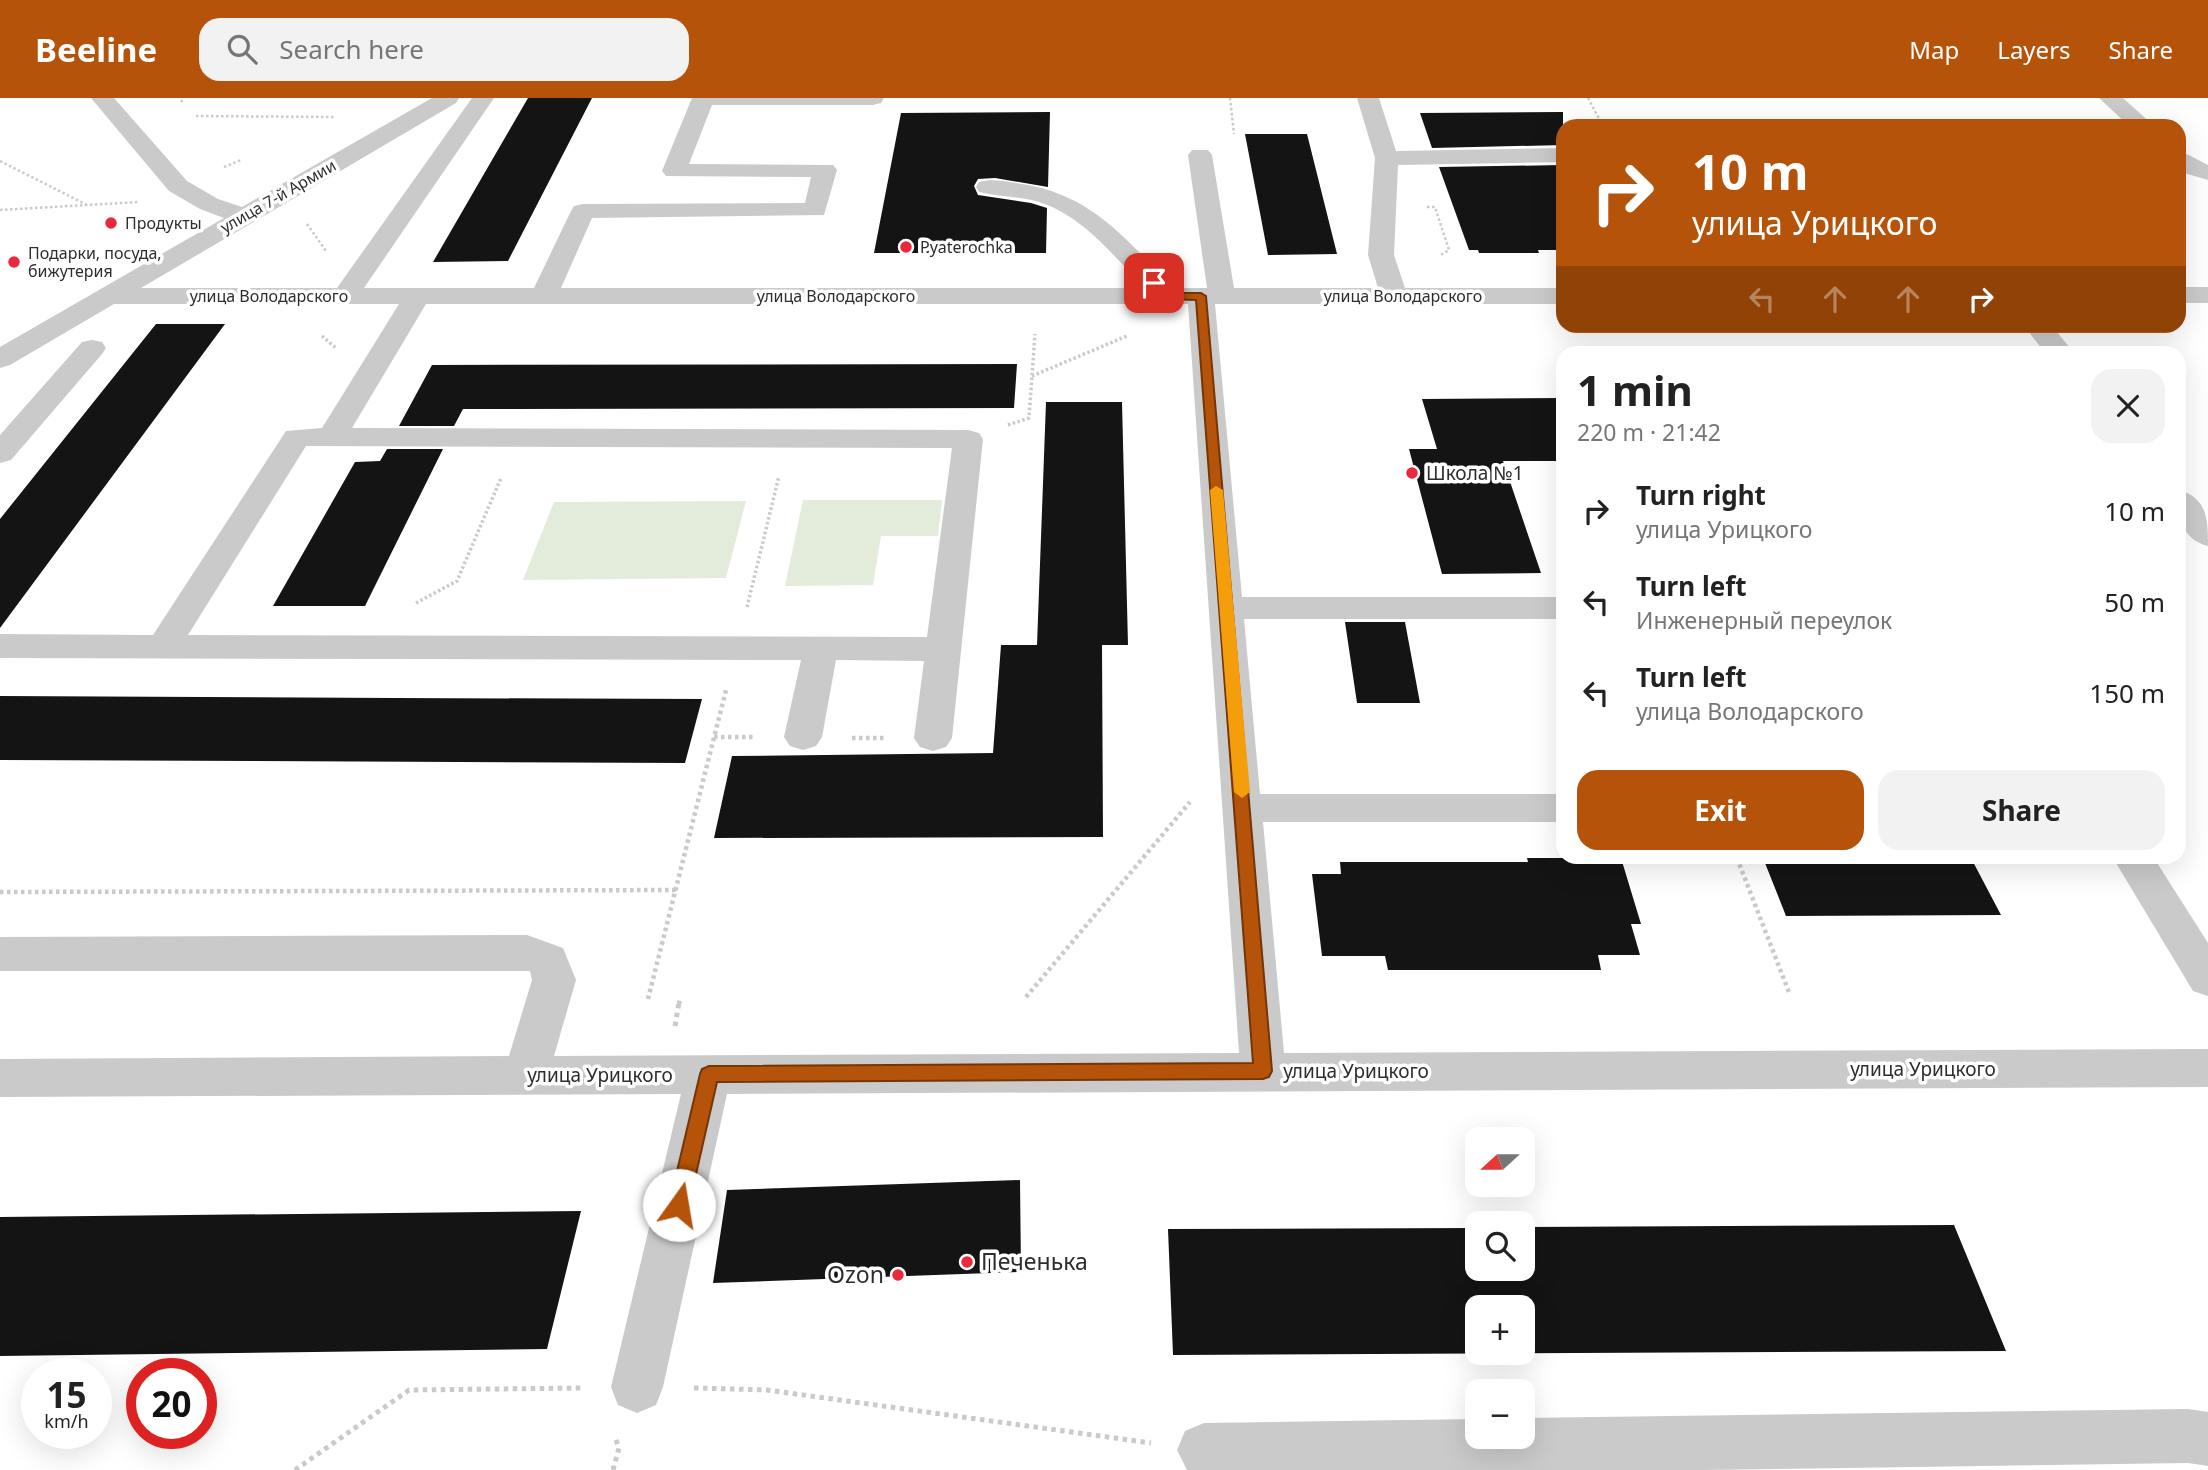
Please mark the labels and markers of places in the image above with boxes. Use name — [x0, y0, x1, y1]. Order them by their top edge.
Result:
place label: Продукты — [125, 212, 202, 234]
marker: Продукты — [103, 215, 119, 231]
place label: Pyaterochka — [920, 236, 1013, 258]
marker: Pyaterochka — [898, 239, 914, 255]
place label: Подарки, посуда, бижутерия — [28, 242, 162, 282]
pin — [1124, 253, 1184, 313]
marker: Подарки, посуда, бижутерия — [6, 254, 22, 270]
place label: Школа №1 — [1426, 460, 1524, 486]
marker: Школа №1 — [1404, 465, 1420, 481]
place label: Печенька — [981, 1245, 1088, 1277]
marker: Печенька — [959, 1254, 975, 1270]
place label: Ozon — [827, 1258, 884, 1290]
marker: Ozon — [890, 1267, 906, 1283]

